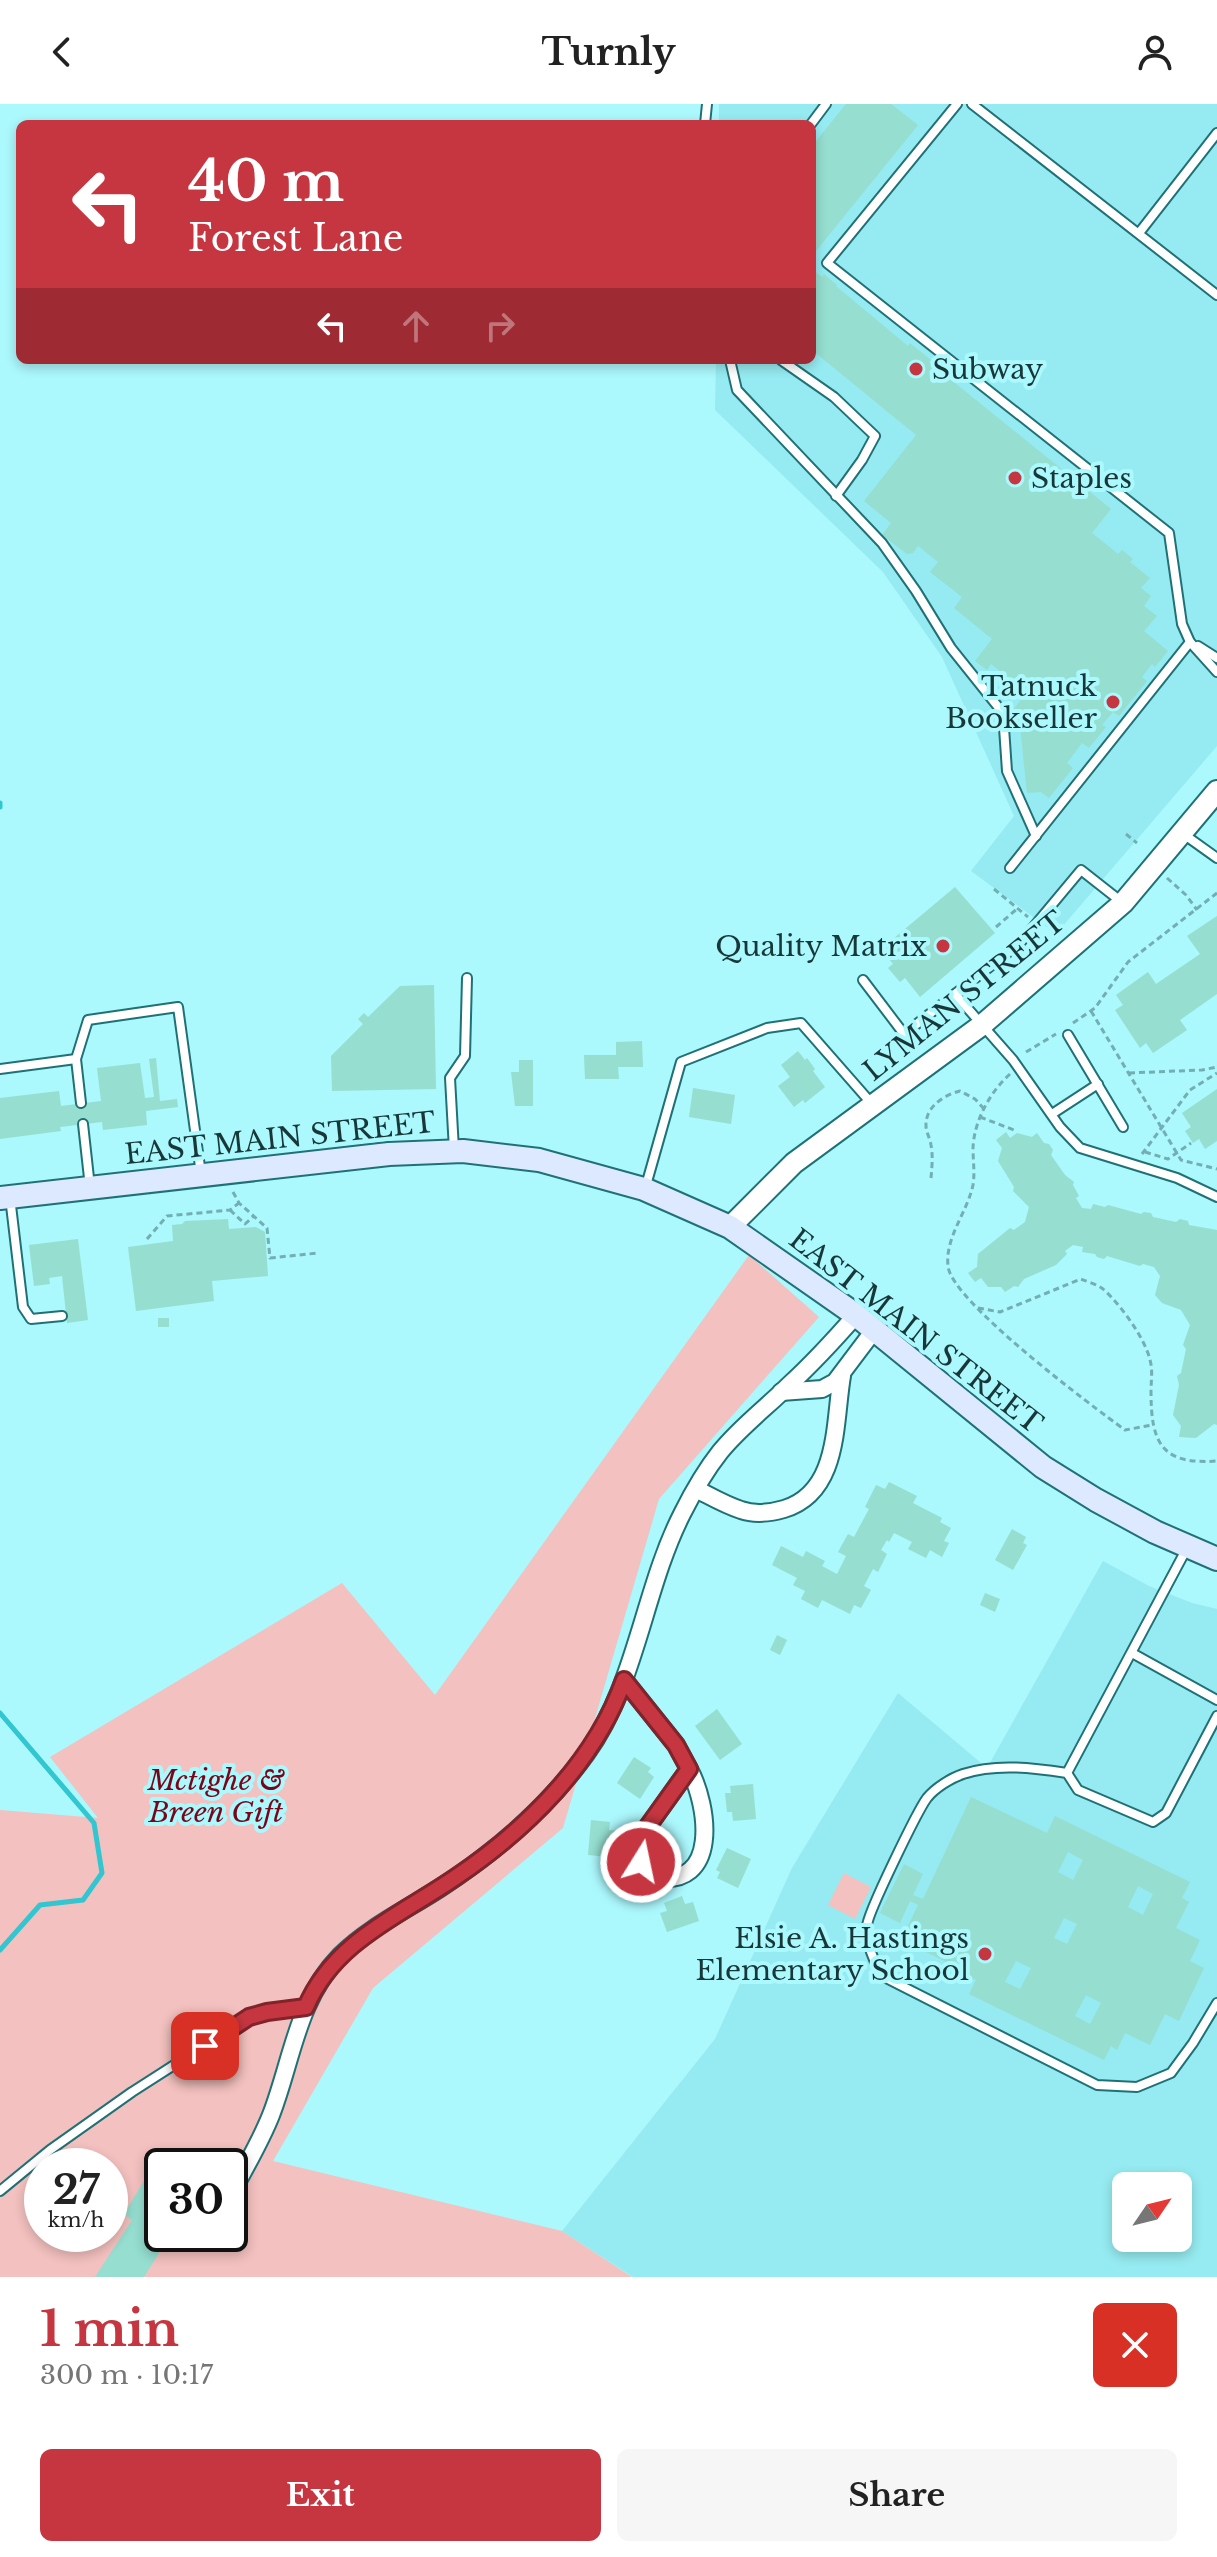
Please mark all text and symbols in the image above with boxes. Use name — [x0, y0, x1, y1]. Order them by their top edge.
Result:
icon: back — [40, 30, 84, 74]
text: Turnly — [542, 30, 675, 75]
icon: person — [1133, 30, 1177, 74]
text: 40 m — [188, 147, 344, 216]
icon: left — [56, 152, 160, 256]
text: Forest Lane — [188, 216, 403, 261]
icon: left — [310, 304, 354, 348]
icon: ahead — [394, 304, 438, 348]
icon: right — [478, 304, 522, 348]
place label: Subway — [932, 352, 1043, 387]
marker: Subway — [907, 360, 925, 378]
place label: Staples — [1031, 461, 1132, 496]
marker: Staples — [1006, 469, 1024, 487]
place label: Tatnuck Bookseller — [945, 669, 1098, 736]
marker: Tatnuck Bookseller — [1104, 693, 1122, 711]
street label: LYMAN STREET — [856, 904, 1073, 1089]
place label: Quality Matrix — [715, 929, 927, 964]
marker: Quality Matrix — [934, 937, 952, 955]
street label: EAST MAIN STREET — [123, 1105, 438, 1172]
street label: EAST MAIN STREET — [782, 1222, 1050, 1442]
park label: Mctighe & Breen Gift — [147, 1763, 285, 1830]
position arrow — [599, 1820, 683, 1904]
place label: Elsie A. Hastings Elementary School — [696, 1921, 969, 1988]
marker: Elsie A. Hastings Elementary School — [976, 1945, 994, 1963]
pin — [171, 2012, 239, 2080]
icon: arrive — [183, 2024, 227, 2068]
speed limit sign: 30 — [144, 2148, 248, 2252]
text: 27 — [53, 2165, 99, 2215]
north arrow — [1112, 2172, 1192, 2252]
map controls — [1112, 2172, 1192, 2252]
text: km/h — [48, 2208, 104, 2232]
text: 1 min — [40, 2299, 179, 2359]
button: close — [1093, 2303, 1177, 2387]
text: 300 m · 10:17 — [40, 2359, 213, 2391]
button: Exit — [40, 2449, 601, 2541]
button: Share — [617, 2449, 1177, 2541]

